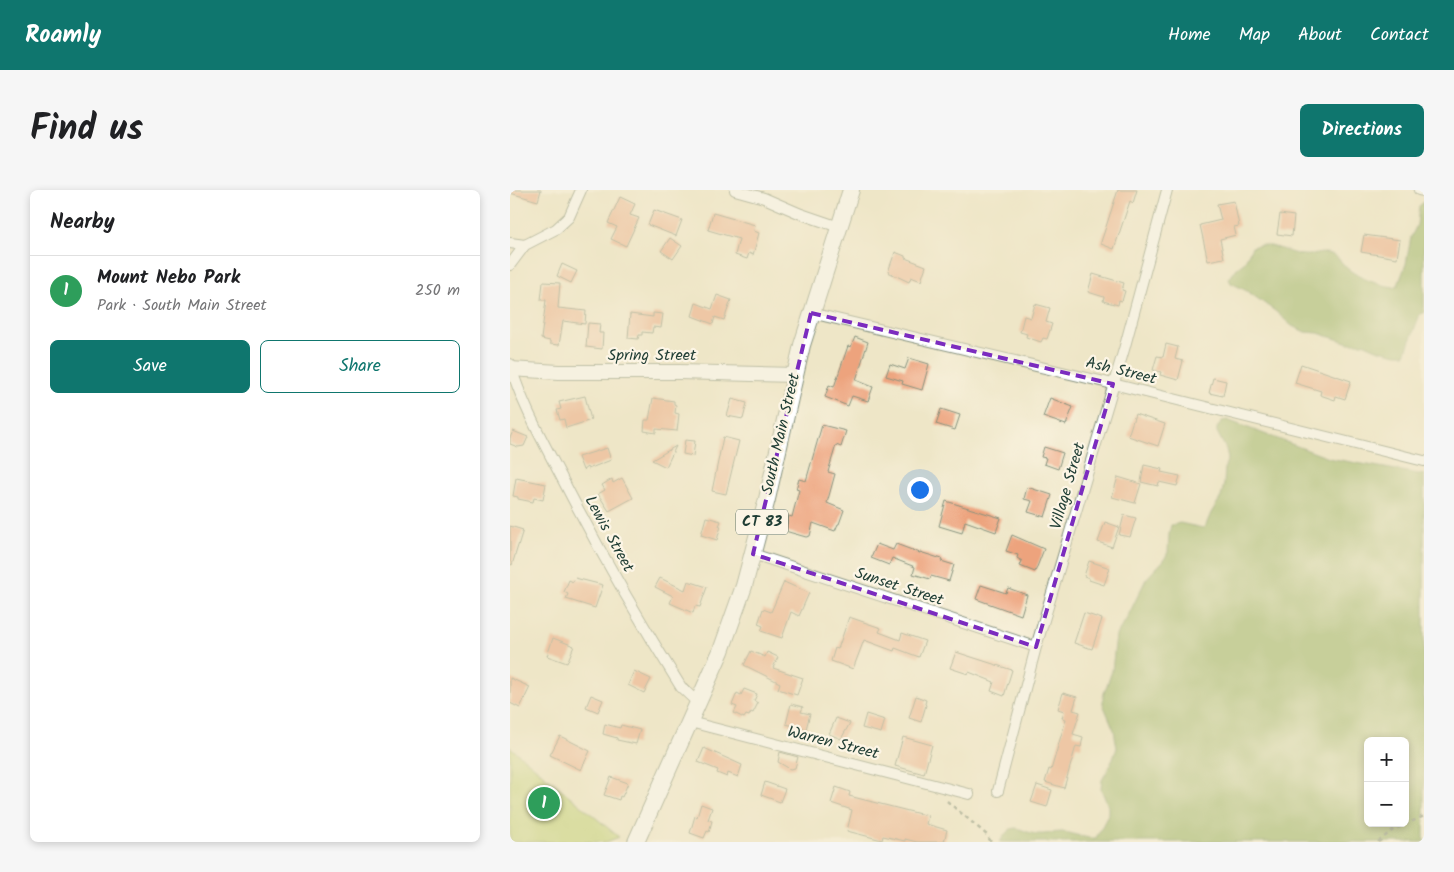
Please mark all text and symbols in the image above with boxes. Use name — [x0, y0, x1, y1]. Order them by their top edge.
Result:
text: Roamly — [25, 16, 101, 55]
text: Home — [1168, 21, 1211, 50]
text: Map — [1239, 21, 1270, 50]
text: About — [1298, 21, 1342, 50]
text: Contact — [1370, 21, 1429, 50]
text: Find us — [30, 102, 143, 158]
button: Directions — [1300, 104, 1424, 157]
text: Nearby — [50, 206, 115, 239]
text: Mount Nebo Park — [97, 263, 240, 293]
text: 1 — [64, 278, 68, 303]
text: 250 m — [415, 278, 460, 303]
text: Park · South Main Street — [97, 293, 267, 318]
button: Save — [50, 340, 250, 393]
button: Share — [260, 340, 460, 393]
street label: Spring Street — [608, 343, 697, 368]
street label: Ash Street — [1083, 350, 1160, 392]
street label: South Main Street — [755, 370, 807, 497]
street label: Village Street — [1044, 439, 1093, 532]
your location — [907, 477, 933, 503]
street label: Lewis Street — [578, 491, 641, 578]
road number: CT 83 — [736, 510, 788, 534]
street label: Sunset Street — [851, 561, 947, 613]
street label: Warren Street — [785, 720, 882, 767]
map controls — [1364, 737, 1409, 827]
button: + — [1364, 737, 1409, 782]
button: − — [1364, 782, 1409, 827]
pin: 1 — [528, 784, 560, 822]

